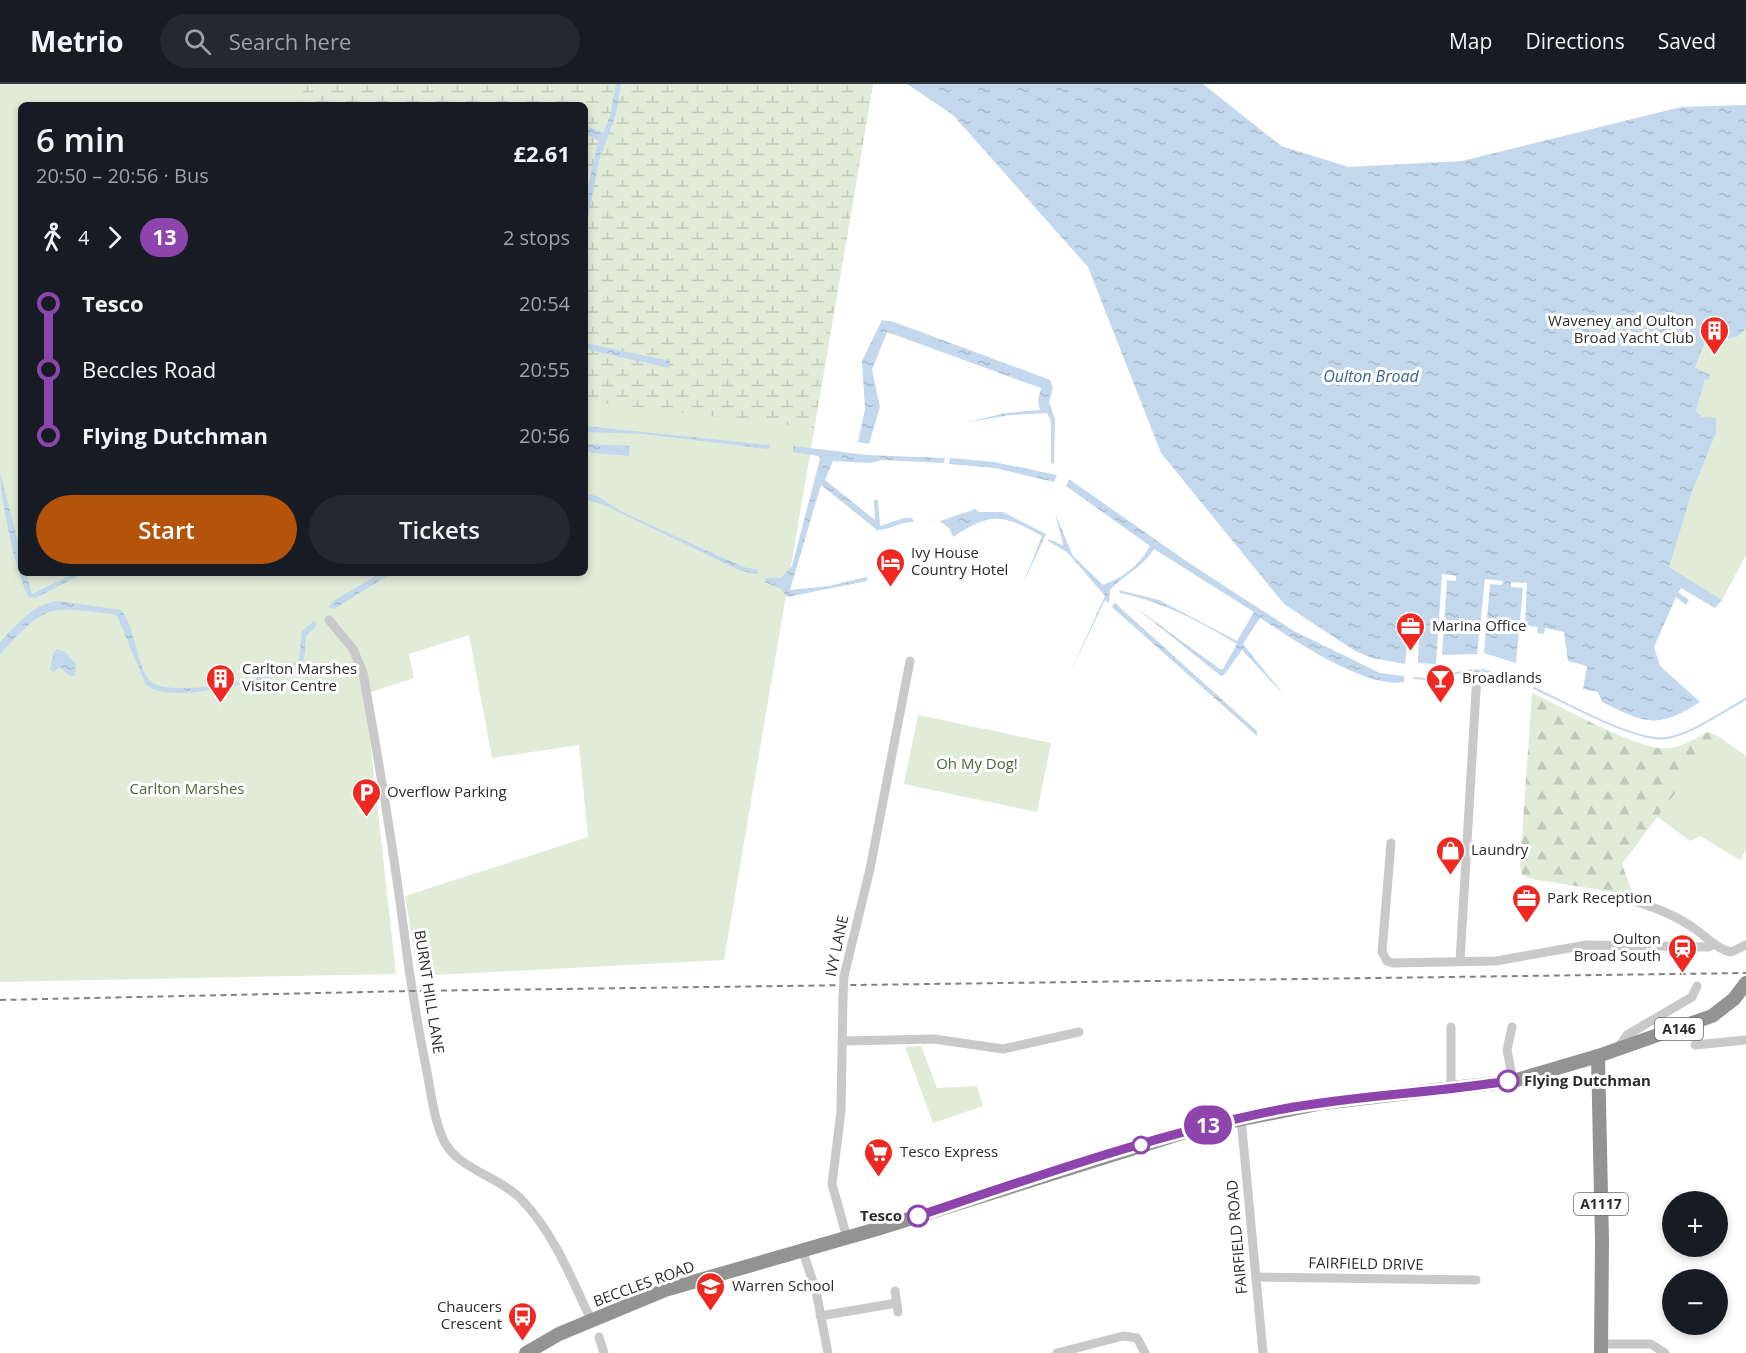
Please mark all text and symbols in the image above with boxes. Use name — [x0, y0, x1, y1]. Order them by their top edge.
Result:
search box — [160, 14, 580, 68]
text: Metrio — [30, 22, 124, 60]
icon: search — [181, 25, 214, 58]
text: Search here — [229, 26, 351, 56]
text: Map — [1449, 27, 1492, 55]
text: Directions — [1525, 27, 1625, 55]
text: Saved — [1658, 27, 1716, 55]
text: 6 min — [36, 117, 125, 162]
text: £2.61 — [513, 138, 570, 168]
text: 20:50 – 20:56 · Bus — [36, 162, 209, 189]
icon: walk — [36, 221, 69, 254]
icon: forward — [98, 221, 131, 254]
text: 13 — [152, 223, 176, 251]
text: 4 — [78, 224, 89, 251]
text: 2 stops — [503, 224, 570, 251]
text: Tesco — [82, 288, 144, 318]
text: 20:54 — [519, 290, 570, 317]
place label: Waveney and Oulton Broad Yacht Club — [1548, 310, 1694, 347]
building icon: Waveney and Oulton Broad Yacht Club — [1699, 314, 1731, 356]
text: Beccles Road — [82, 354, 216, 384]
text: 20:55 — [519, 356, 570, 383]
water label: Oulton Broad — [1323, 365, 1420, 387]
text: Flying Dutchman — [82, 420, 268, 450]
text: 20:56 — [519, 422, 570, 449]
button: Start — [36, 495, 297, 564]
button: Tickets — [309, 495, 570, 564]
place label: Ivy House Country Hotel — [911, 542, 1008, 579]
hotel icon: Ivy House Country Hotel — [874, 546, 906, 588]
office icon: Marina Office — [1395, 610, 1427, 652]
place label: Marina Office — [1432, 615, 1526, 635]
place label: Carlton Marshes Visitor Centre — [242, 658, 357, 695]
building icon: Carlton Marshes Visitor Centre — [205, 662, 237, 704]
bar icon: Broadlands — [1425, 662, 1457, 704]
place label: Broadlands — [1462, 667, 1542, 687]
park label: Oh My Dog! — [936, 753, 1018, 773]
parking icon: Overflow Parking — [350, 776, 382, 818]
park label: Carlton Marshes — [129, 778, 245, 798]
place label: Overflow Parking — [387, 781, 507, 801]
shop icon: Laundry — [1434, 834, 1466, 876]
place label: Laundry — [1471, 839, 1529, 859]
office icon: Park Reception — [1510, 882, 1542, 924]
place label: Park Reception — [1547, 887, 1652, 907]
street label: IVY LANE — [820, 913, 852, 978]
place label: Oulton Broad South — [1574, 928, 1661, 965]
street label: BURNT HILL LANE — [410, 929, 450, 1055]
station icon: Oulton Broad South — [1666, 932, 1698, 974]
road number: A146 — [1655, 1018, 1703, 1040]
marker: Flying Dutchman — [1497, 1070, 1519, 1092]
place label: Flying Dutchman — [1524, 1070, 1651, 1090]
line badge: 13 — [1181, 1106, 1235, 1144]
text: 13 — [1196, 1111, 1220, 1139]
supermarket icon: Tesco Express — [863, 1136, 895, 1178]
unlabelled marker — [1132, 1136, 1150, 1154]
place label: Tesco Express — [900, 1141, 998, 1161]
street label: FAIRFIELD ROAD — [1221, 1179, 1251, 1295]
map controls — [1662, 1191, 1728, 1335]
button: + — [1662, 1191, 1728, 1257]
road number: A1117 — [1574, 1193, 1628, 1215]
place label: Tesco — [860, 1205, 902, 1225]
marker: Tesco — [907, 1205, 929, 1227]
street label: FAIRFIELD DRIVE — [1308, 1252, 1424, 1274]
street label: BECCLES ROAD — [590, 1255, 697, 1311]
button: − — [1662, 1269, 1728, 1335]
school or university icon: Warren School — [695, 1270, 727, 1312]
place label: Warren School — [732, 1275, 834, 1295]
place label: Chaucers Crescent — [437, 1296, 502, 1333]
bus stop icon: Chaucers Crescent — [507, 1300, 539, 1342]

